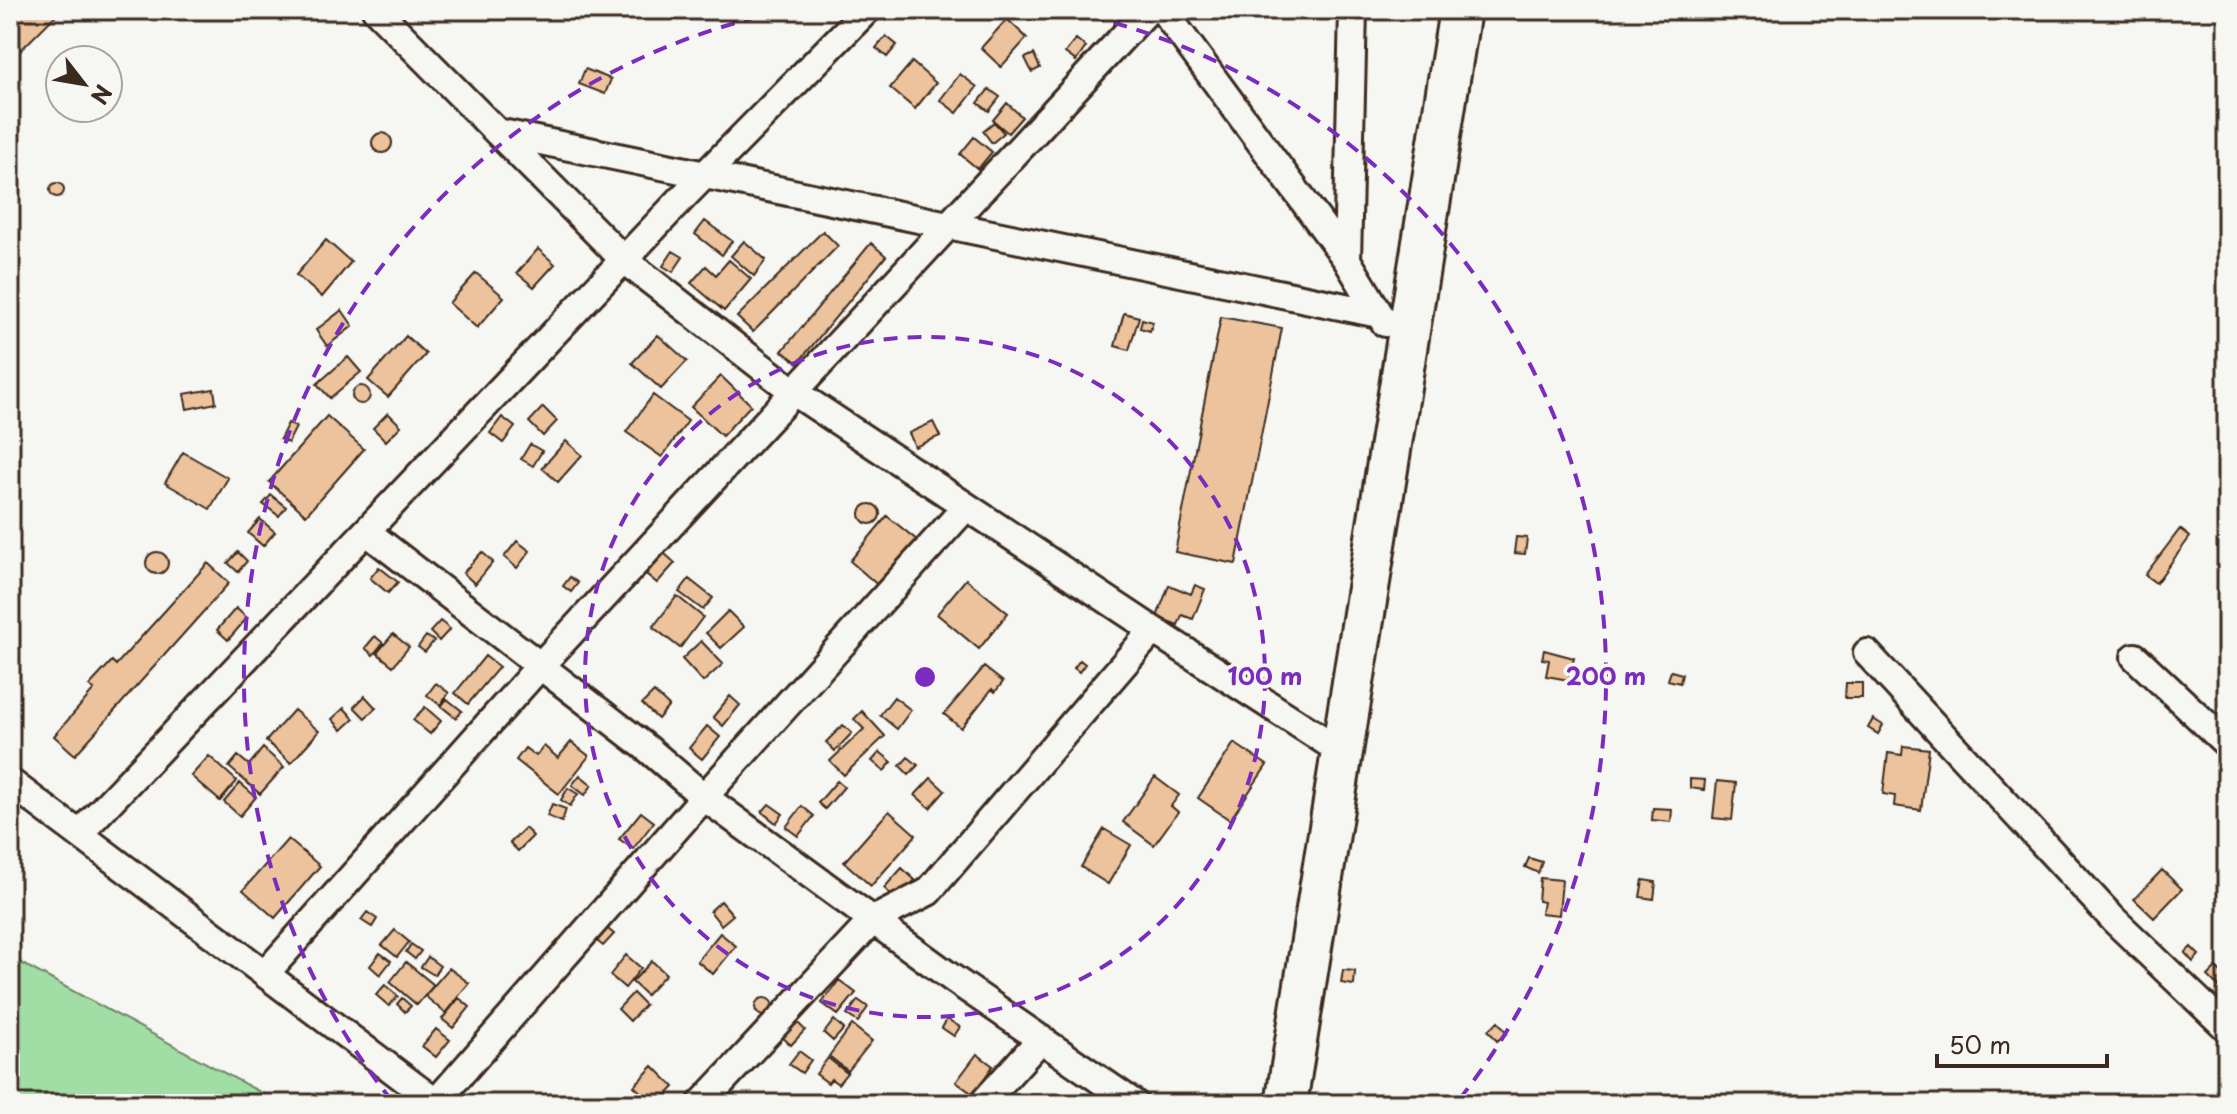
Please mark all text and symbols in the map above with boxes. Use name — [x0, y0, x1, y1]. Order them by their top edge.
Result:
north arrow — [44, 44, 124, 124]
text: N — [84, 79, 121, 111]
text: 100 m — [1228, 657, 1302, 693]
text: 200 m — [1566, 657, 1646, 693]
centre of rings — [911, 663, 939, 691]
scale bar — [1937, 1018, 2107, 1068]
text: 50 m — [1949, 1026, 2011, 1062]

